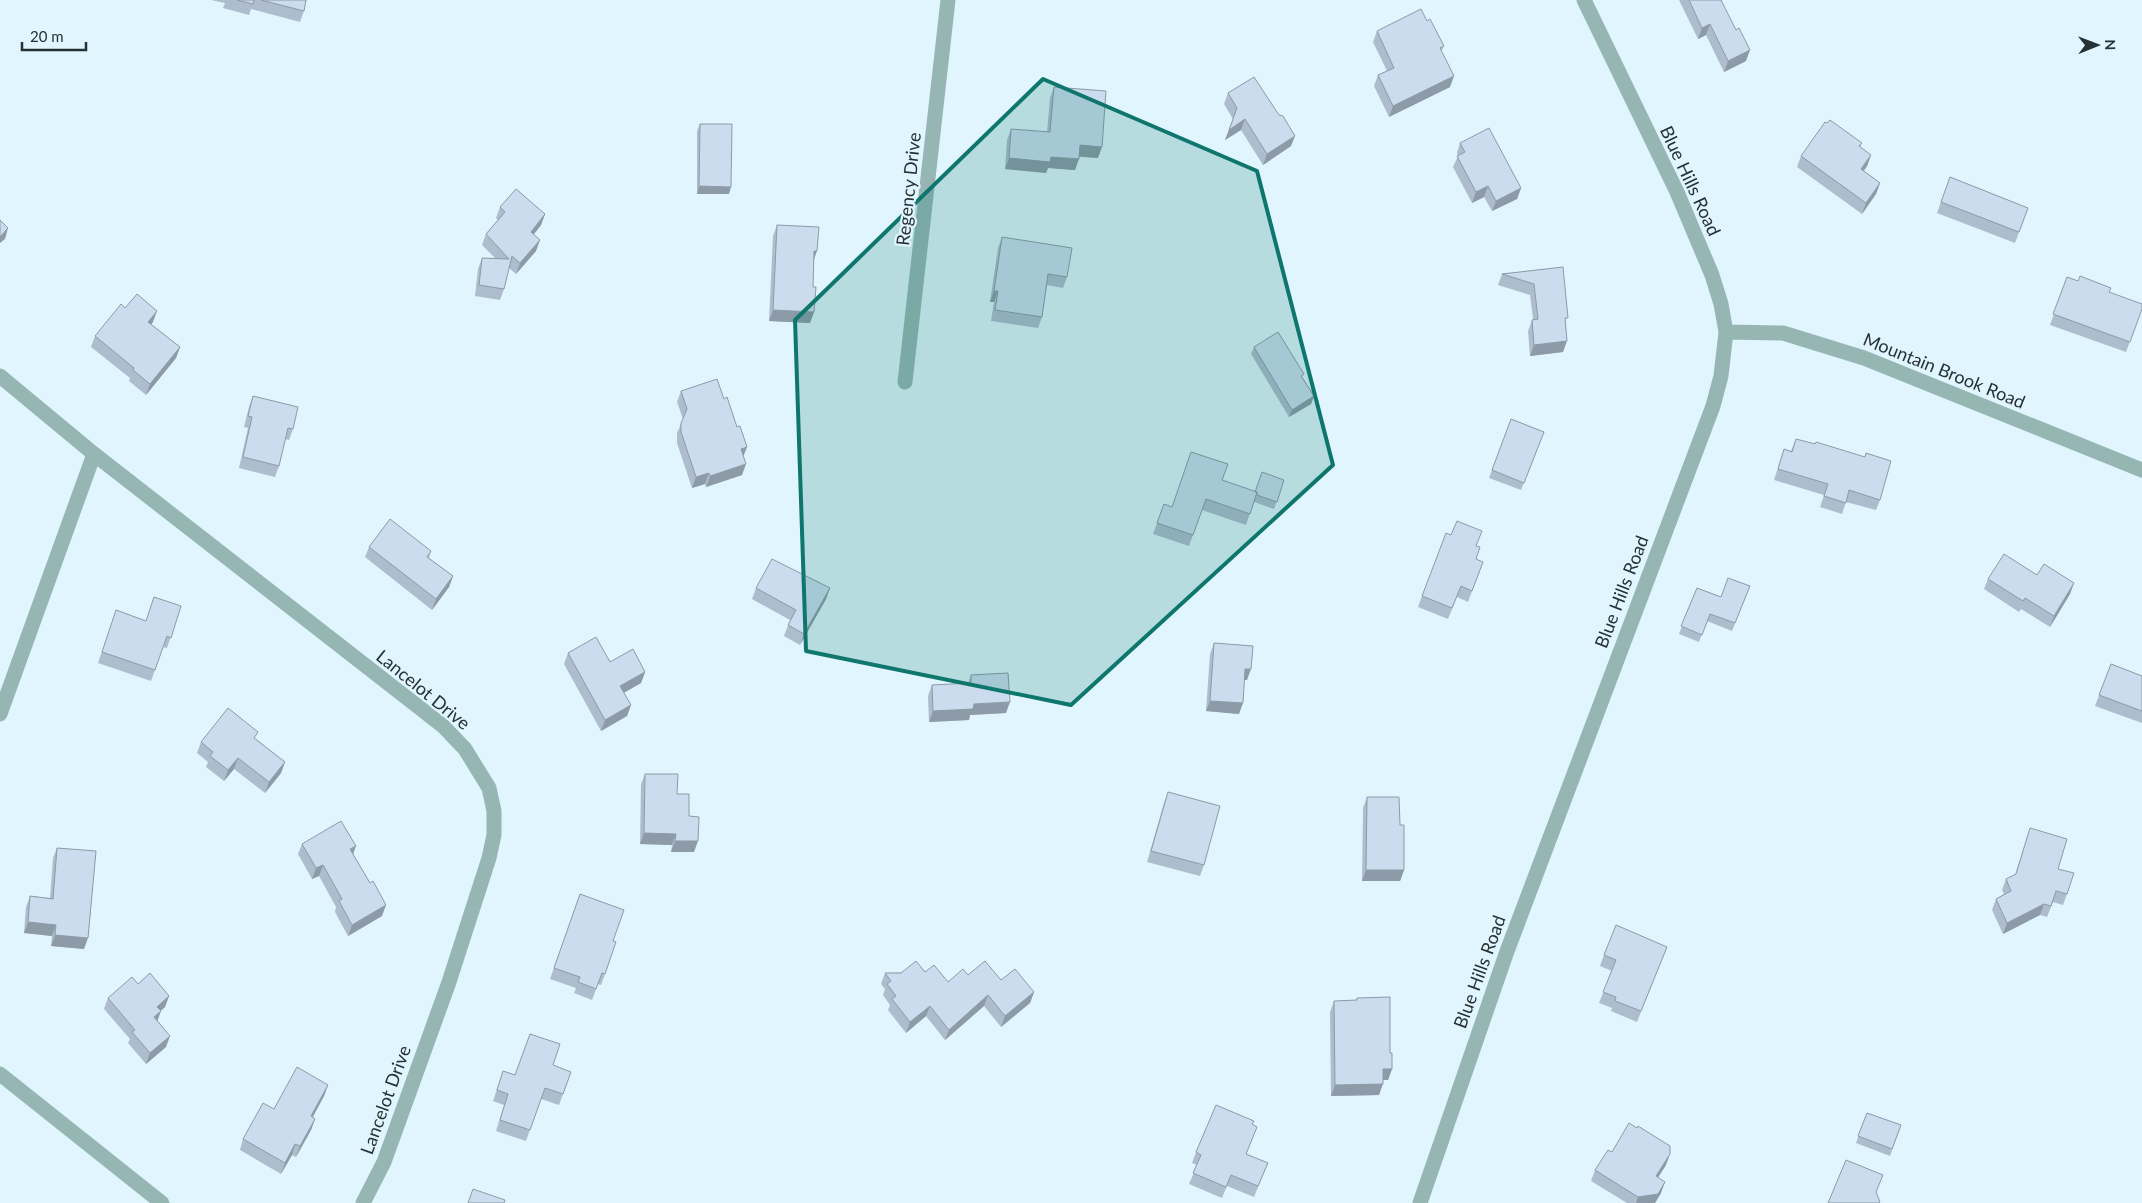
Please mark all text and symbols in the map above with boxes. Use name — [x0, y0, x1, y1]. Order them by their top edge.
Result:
scale bar — [22, 20, 86, 52]
north arrow — [2072, 20, 2122, 70]
text: 20 m — [30, 27, 64, 45]
text: N — [2102, 39, 2119, 50]
street label: Blue Hills Road — [1656, 122, 1726, 239]
street label: Regency Drive — [891, 131, 925, 247]
street label: Mountain Brook Road — [1860, 328, 2029, 413]
street label: Blue Hills Road — [1590, 532, 1653, 651]
street label: Lancelot Drive — [372, 645, 475, 734]
street label: Blue Hills Road — [1448, 912, 1510, 1031]
street label: Lancelot Drive — [355, 1042, 415, 1157]

